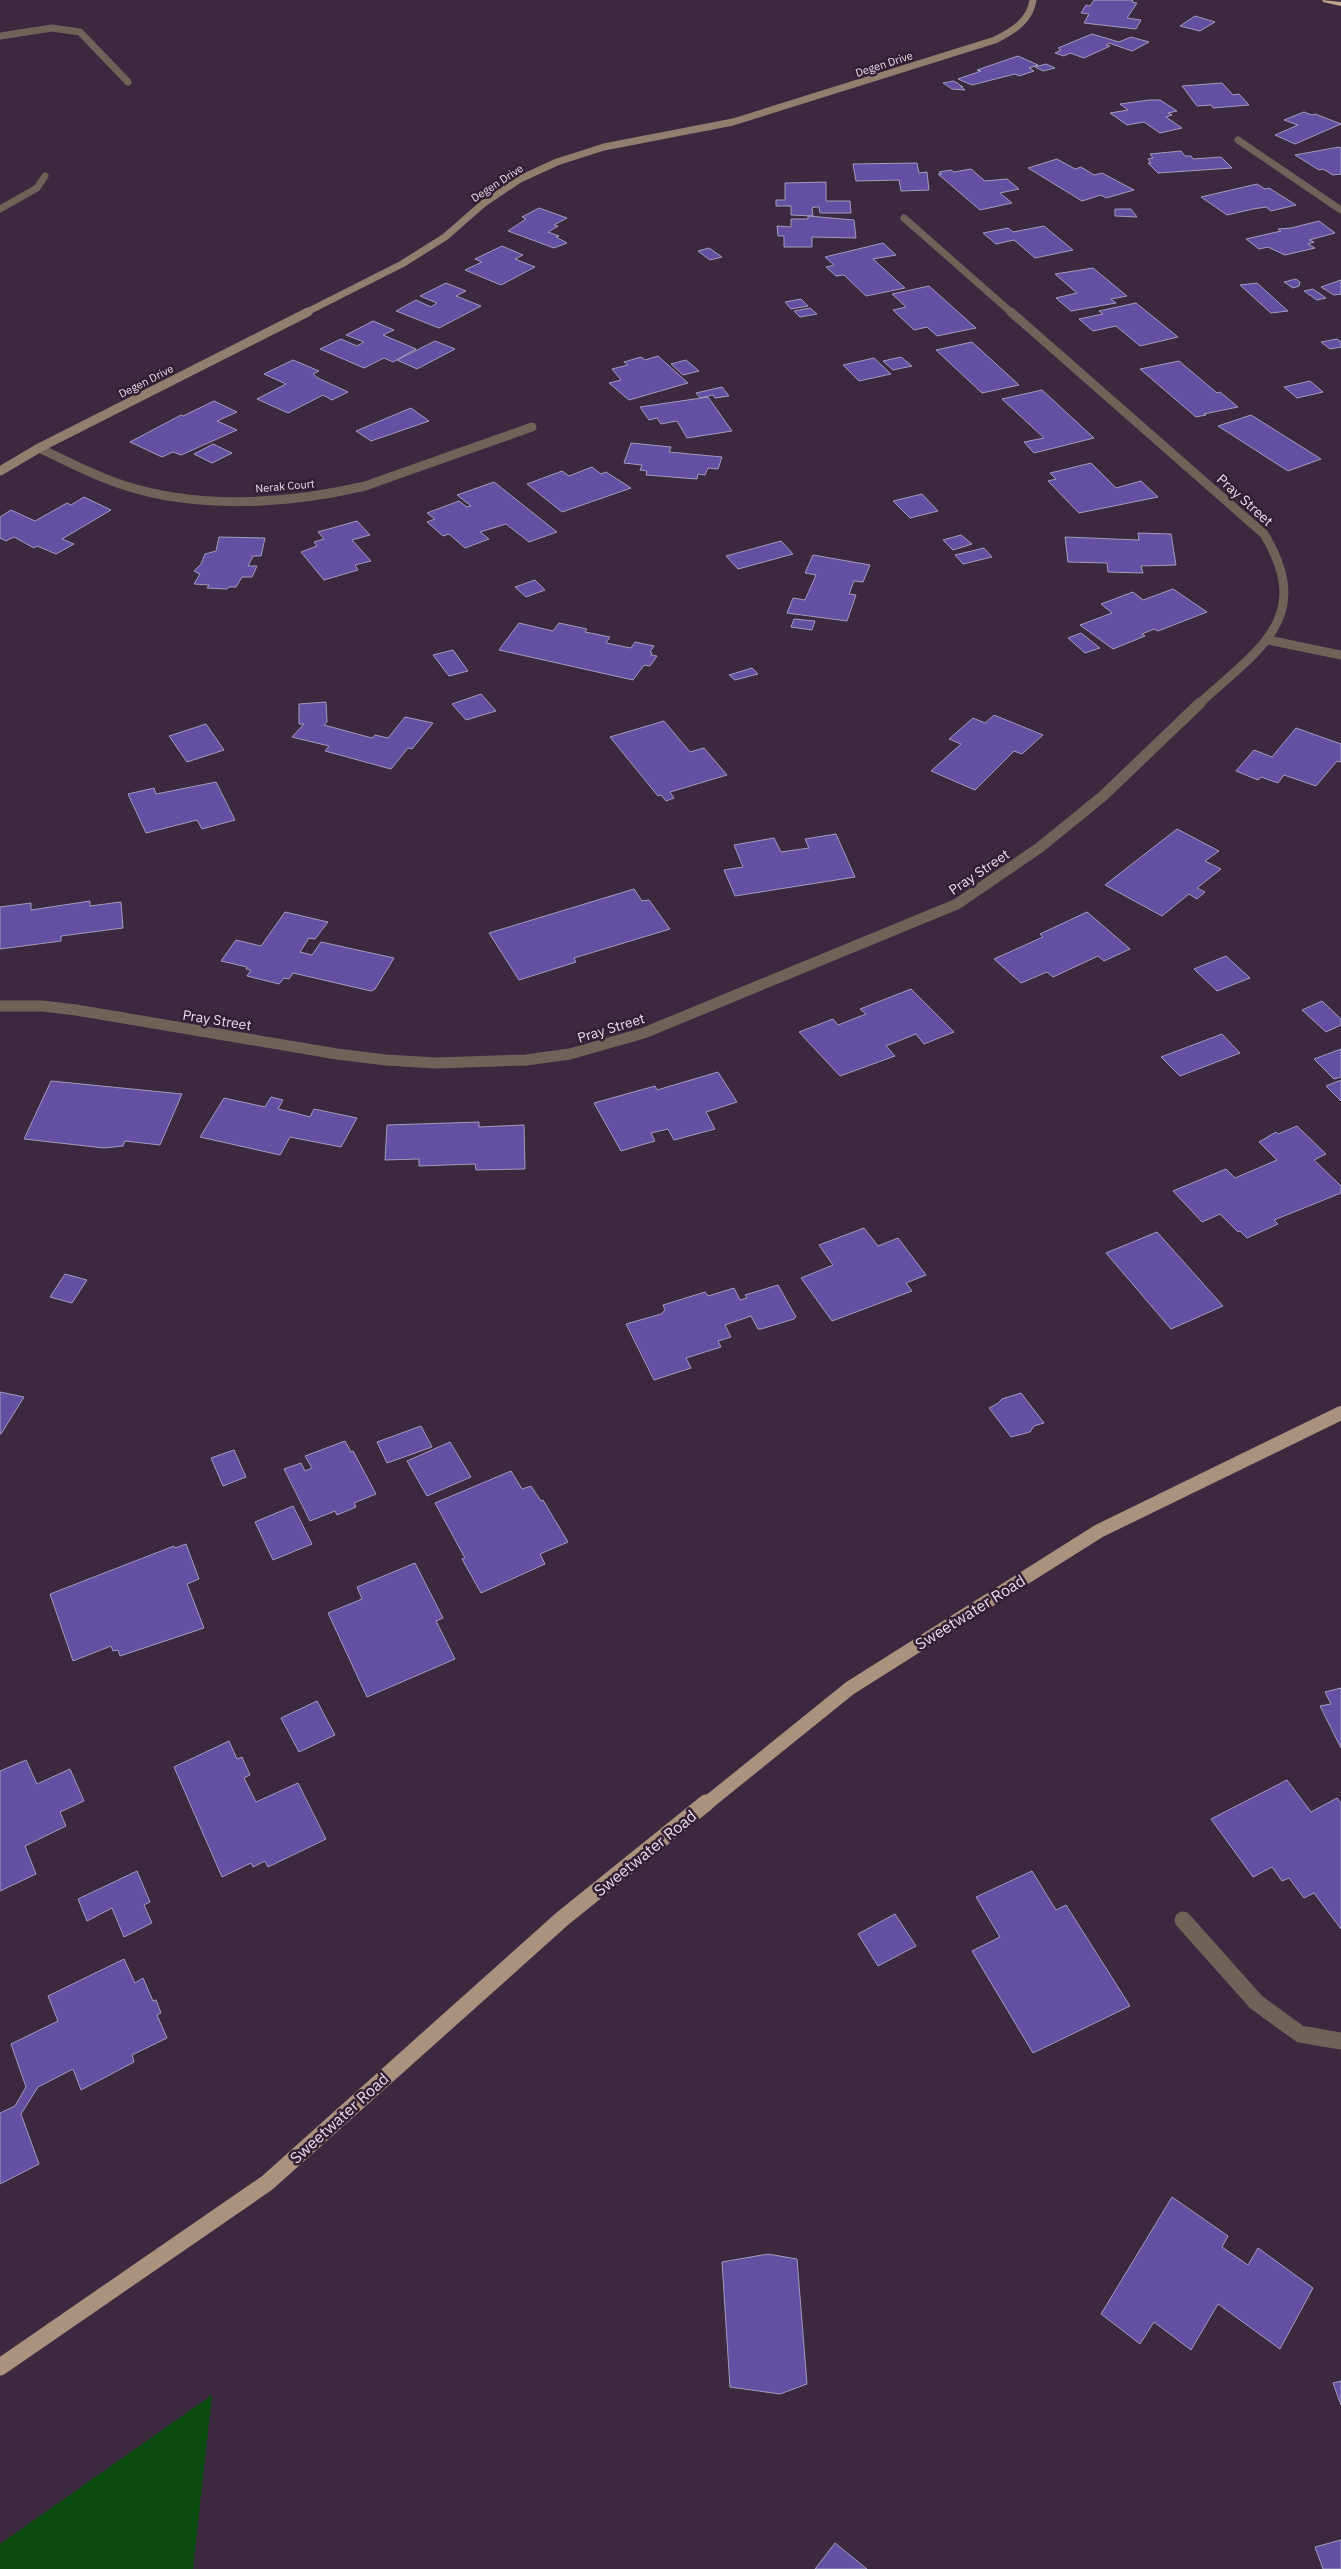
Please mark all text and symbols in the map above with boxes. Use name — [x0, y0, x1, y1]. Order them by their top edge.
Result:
street label: Degen Drive — [854, 48, 914, 80]
street label: Degen Drive — [468, 161, 526, 205]
street label: Degen Drive — [116, 361, 176, 401]
street label: Pray Street — [1213, 470, 1277, 530]
street label: Nerak Court — [255, 476, 315, 496]
street label: Pray Street — [945, 845, 1013, 899]
street label: Pray Street — [181, 1006, 253, 1034]
street label: Pray Street — [575, 1009, 647, 1047]
street label: Sweetwater Road — [911, 1570, 1029, 1654]
street label: Sweetwater Road — [590, 1806, 700, 1900]
street label: Sweetwater Road — [285, 2068, 393, 2168]

